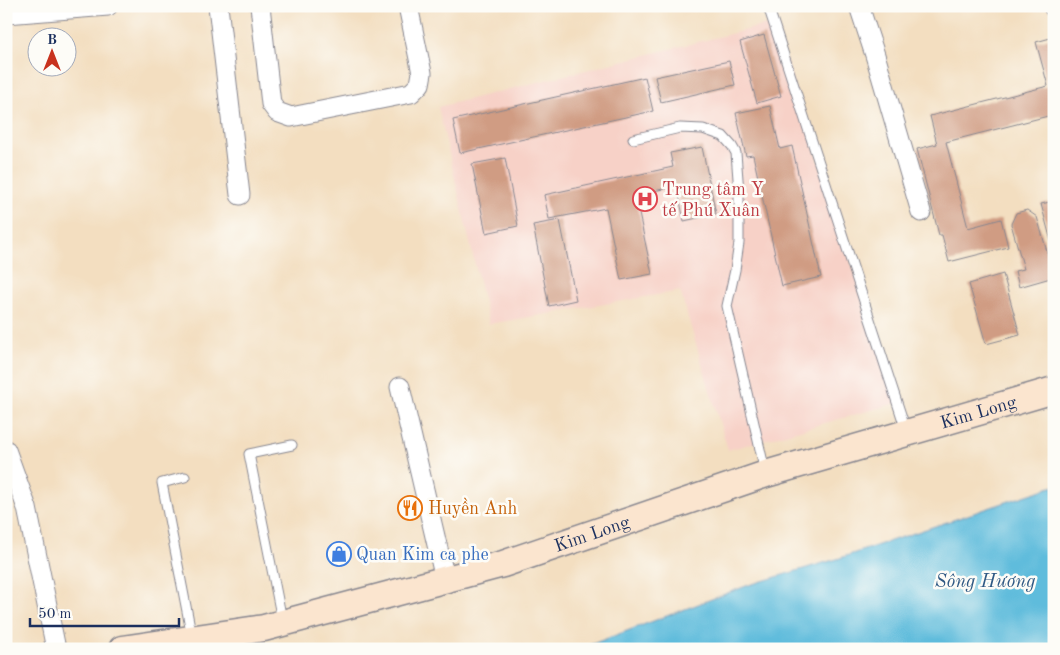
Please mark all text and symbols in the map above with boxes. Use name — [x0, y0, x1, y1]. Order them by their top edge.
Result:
north arrow — [28, 28, 78, 78]
text: B — [47, 33, 57, 47]
place label: Trung tâm Y tế Phú Xuân — [662, 181, 764, 220]
hospital icon: Trung tâm Y tế Phú Xuân — [632, 186, 658, 212]
street label: Kim Long — [938, 393, 1019, 433]
restaurant icon: Huyền Anh — [397, 495, 423, 521]
place label: Huyền Anh — [428, 497, 518, 518]
street label: Kim Long — [552, 513, 632, 556]
shop icon: Quan Kim ca phe — [326, 541, 352, 567]
place label: Quan Kim ca phe — [356, 546, 489, 564]
water label: Sông Hương — [935, 573, 1035, 592]
scale bar — [30, 595, 179, 627]
text: 50 m — [38, 607, 72, 622]

